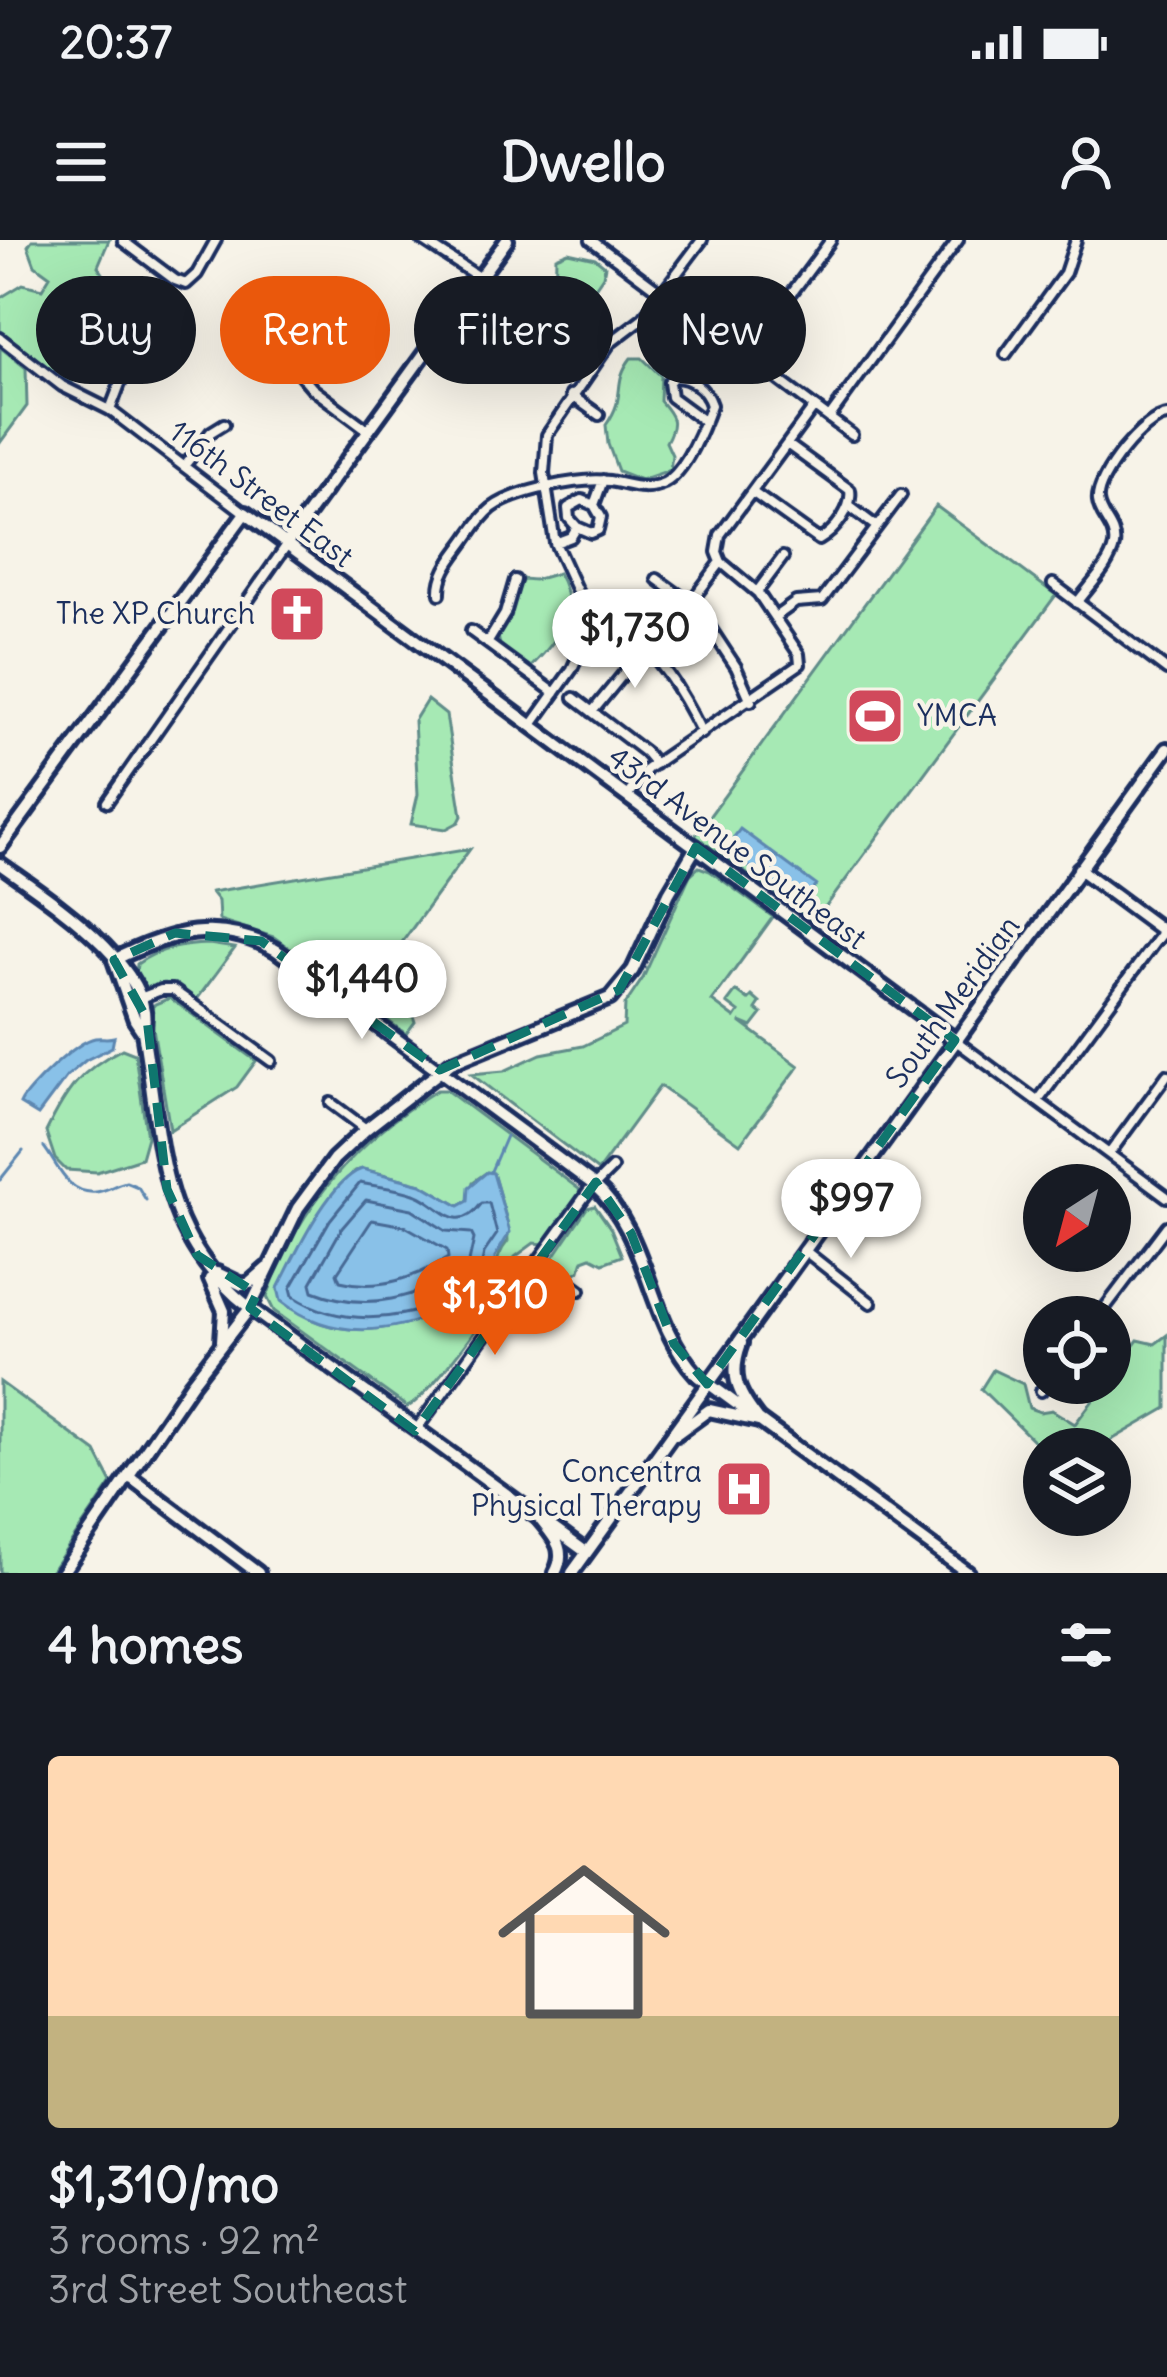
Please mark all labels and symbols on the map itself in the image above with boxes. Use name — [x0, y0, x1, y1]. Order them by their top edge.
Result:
street label: 116th Street East — [162, 412, 361, 575]
church icon: The XP Church — [266, 583, 328, 645]
pin: $1,730 — [537, 589, 733, 691]
place label: The XP Church — [56, 594, 255, 632]
sports icon: YMCA — [844, 685, 906, 747]
place label: YMCA — [917, 696, 997, 734]
street label: 43rd Avenue Southeast — [601, 737, 875, 957]
street label: South Meridian — [877, 908, 1027, 1095]
pin: $1,440 — [264, 940, 460, 1042]
pin: $997 — [780, 1159, 922, 1261]
north arrow — [1023, 1164, 1131, 1272]
pin: $1,310 — [397, 1256, 593, 1358]
place label: Concentra Physical Therapy — [471, 1452, 702, 1524]
hospital icon: Concentra Physical Therapy — [713, 1458, 775, 1520]

